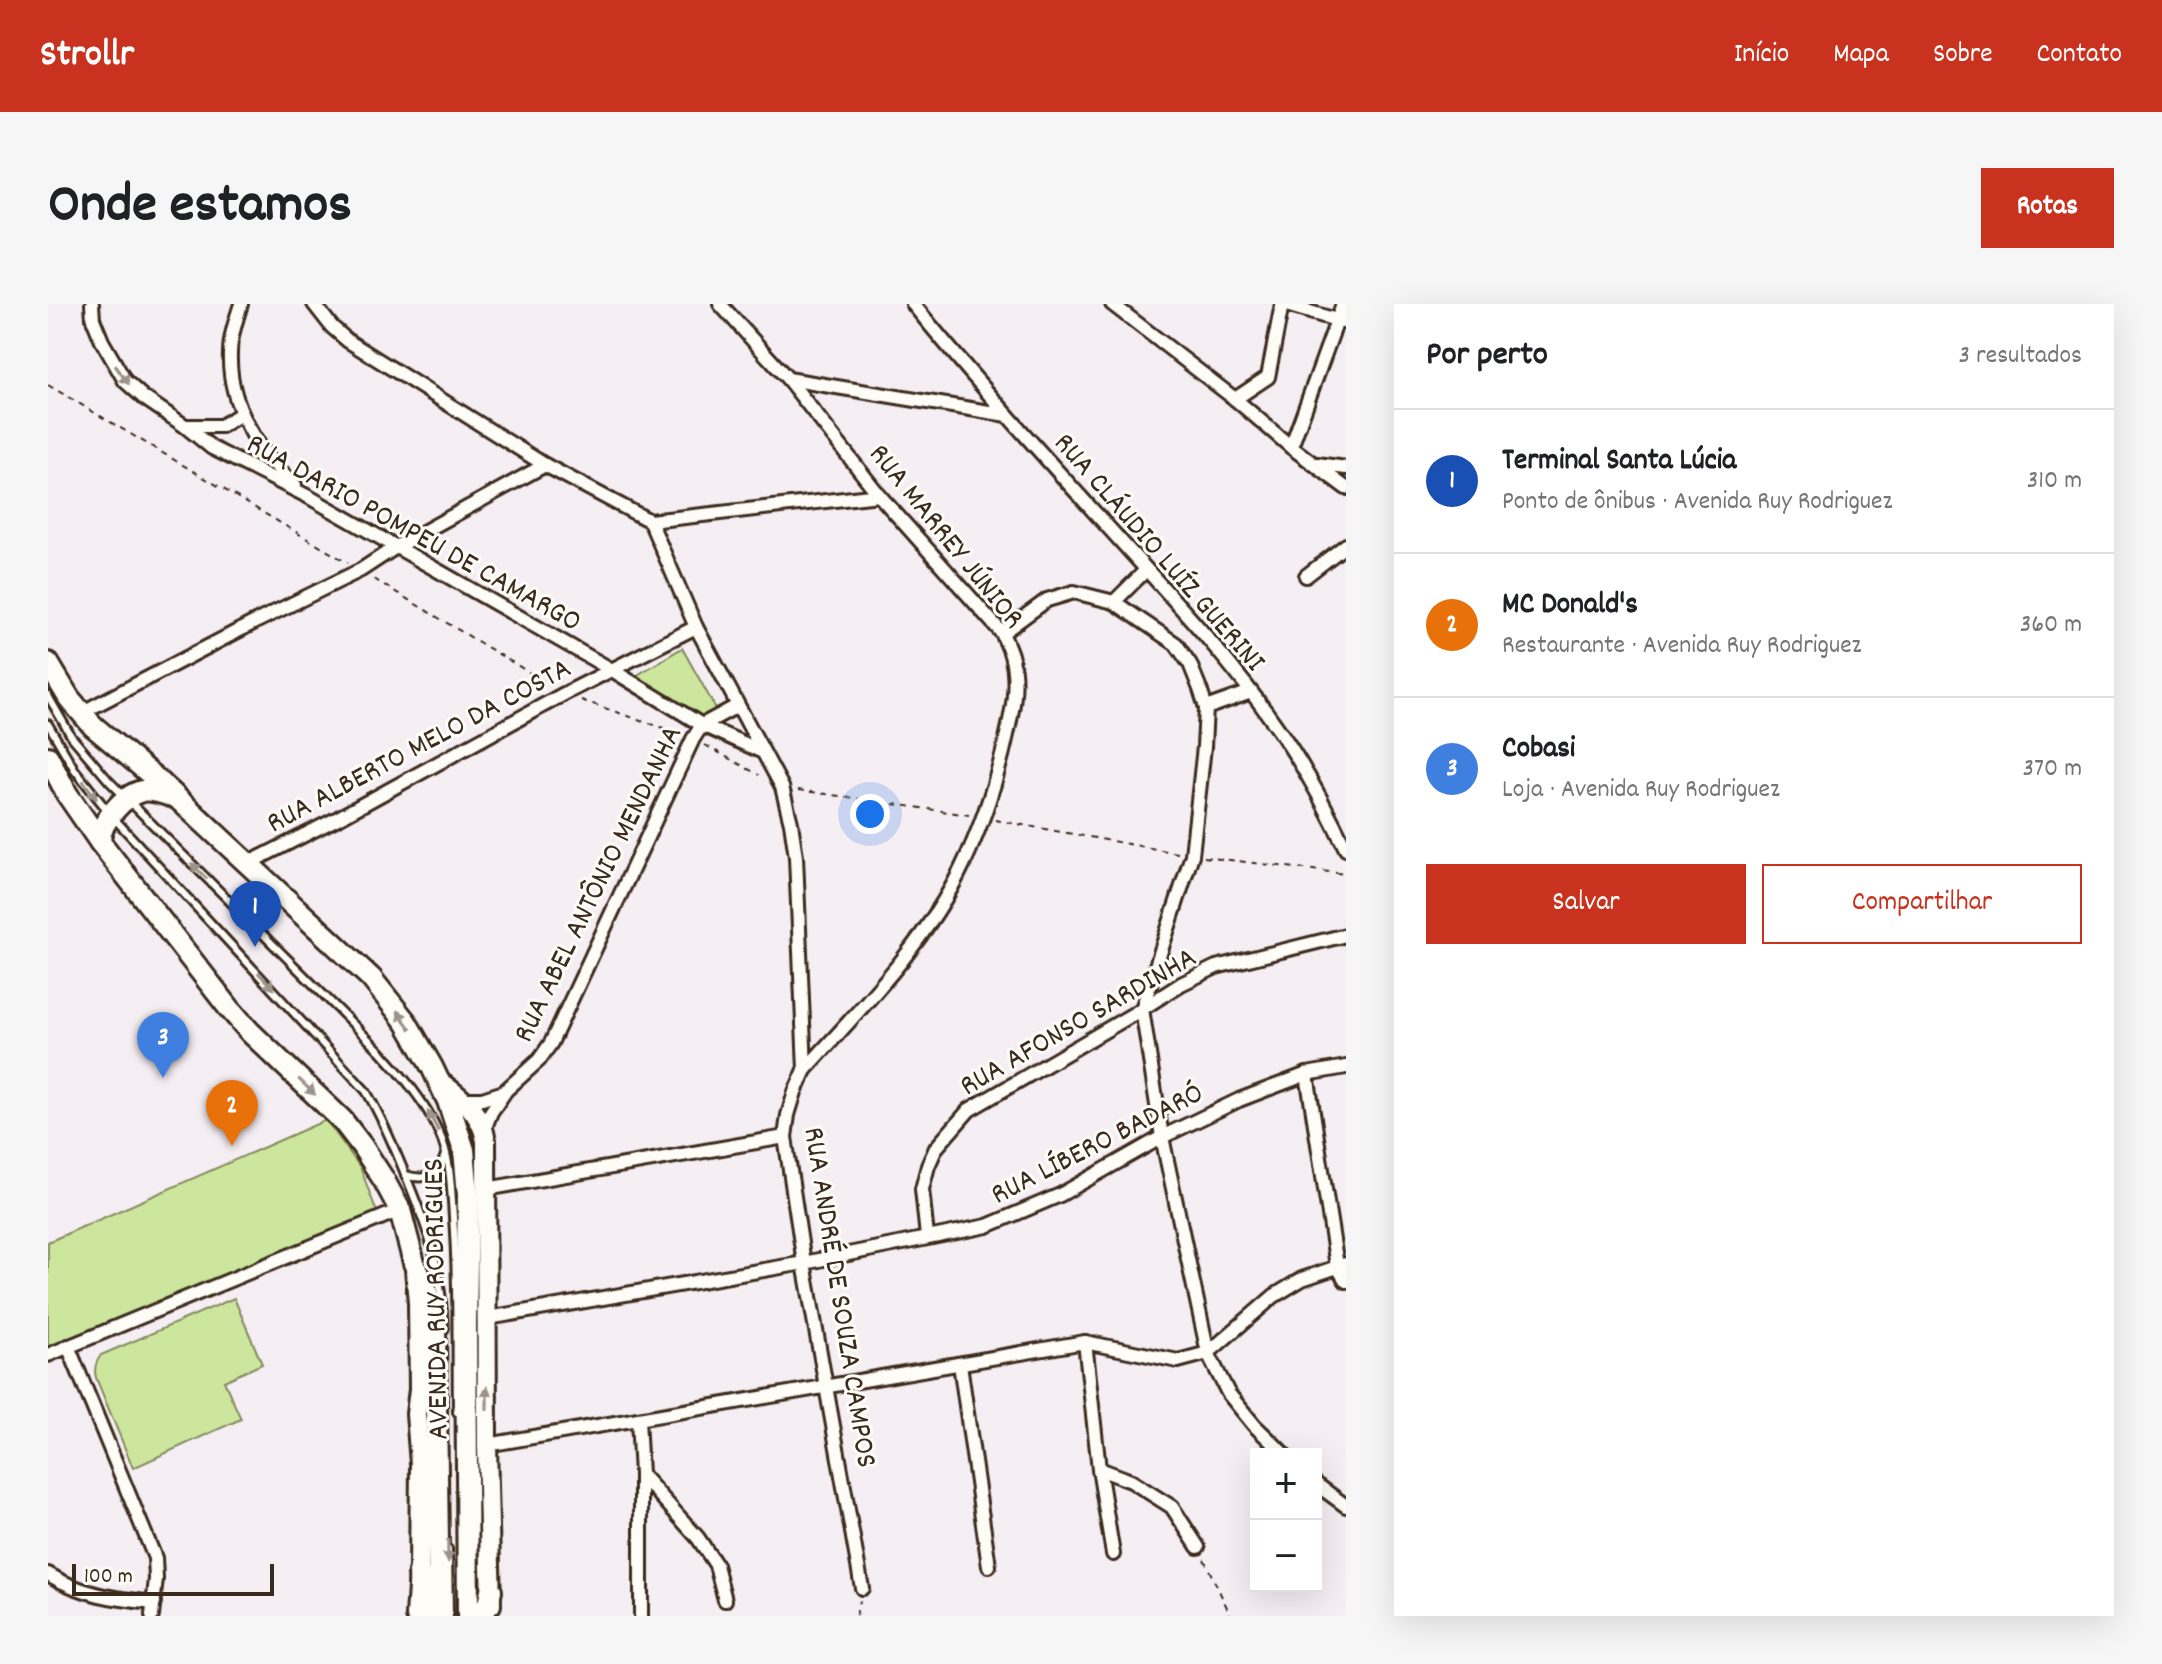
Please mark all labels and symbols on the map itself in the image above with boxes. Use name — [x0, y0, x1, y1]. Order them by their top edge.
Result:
one-way arrow — [114, 364, 129, 385]
street label: RUA DARIO POMPEU DE CAMARGO — [237, 425, 588, 645]
street label: RUA CLÁUDIO LUÍZ GUERINI — [1041, 425, 1274, 683]
street label: RUA MARREY JÚNIOR — [856, 436, 1033, 640]
street label: RUA ALBERTO MELO DA COSTA — [260, 649, 580, 847]
street label: RUA ABEL ANTÔNIO MENDANHA — [504, 719, 696, 1051]
one-way arrow — [81, 780, 97, 800]
your location — [850, 794, 890, 834]
one-way arrow — [190, 862, 209, 880]
pin: 1 — [229, 881, 281, 947]
street label: RUA AFONSO SARDINHA — [953, 939, 1206, 1109]
one-way arrow — [256, 972, 274, 991]
one-way arrow — [397, 1010, 412, 1031]
pin: 3 — [137, 1012, 189, 1078]
street label: RUA LÍBERO BADARÓ — [985, 1074, 1212, 1218]
one-way arrow — [297, 1077, 316, 1096]
pin: 2 — [206, 1080, 258, 1146]
one-way arrow — [426, 1110, 440, 1133]
street label: RUA ANDRÉ DE SOUZA CAMPOS — [789, 1124, 886, 1471]
street label: AVENIDA RUY RODRIGUES — [415, 1158, 462, 1440]
one-way arrow — [481, 1385, 493, 1410]
one-way arrow — [442, 1539, 454, 1564]
scale bar — [72, 1560, 274, 1596]

